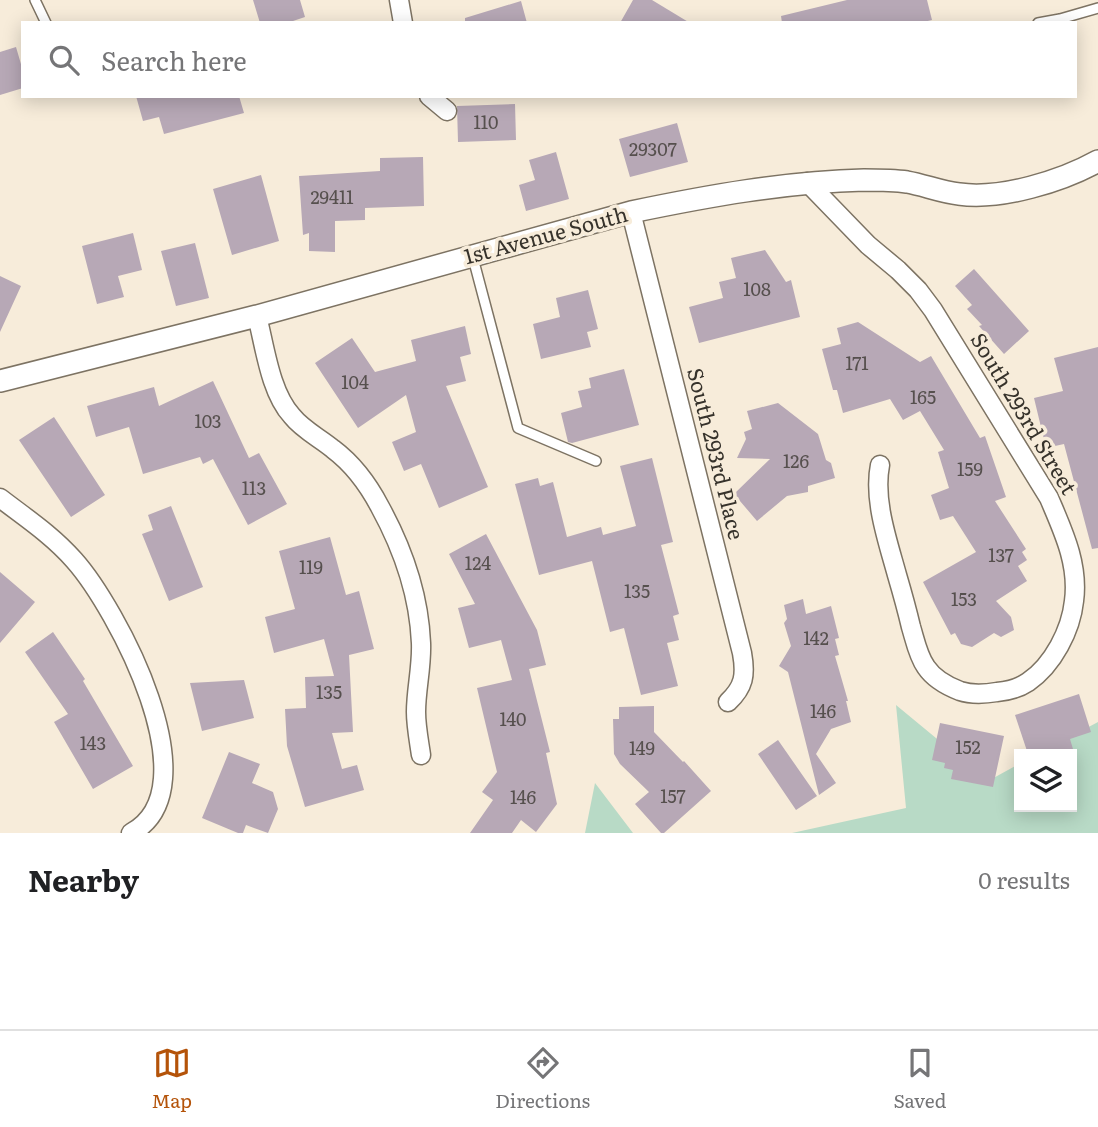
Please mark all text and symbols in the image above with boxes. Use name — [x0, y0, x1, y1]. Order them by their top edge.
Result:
search box — [21, 21, 1077, 98]
text: Search here — [101, 40, 247, 79]
icon: search — [45, 41, 83, 79]
house number: 110 — [473, 108, 499, 135]
house number: 29307 — [629, 135, 677, 162]
house number: 29411 — [310, 183, 354, 210]
street label: 1st Avenue South — [460, 197, 631, 270]
house number: 108 — [743, 275, 771, 302]
street label: South 293rd Street — [964, 326, 1086, 500]
house number: 171 — [845, 349, 869, 376]
street label: South 293rd Place — [681, 364, 754, 543]
house number: 104 — [341, 368, 369, 395]
house number: 165 — [910, 383, 936, 410]
house number: 103 — [194, 407, 222, 434]
house number: 126 — [783, 447, 809, 474]
house number: 159 — [957, 455, 983, 482]
house number: 113 — [242, 474, 266, 501]
house number: 137 — [988, 541, 1014, 568]
house number: 124 — [465, 549, 491, 576]
house number: 119 — [299, 553, 323, 580]
house number: 135 — [624, 577, 650, 604]
house number: 153 — [951, 585, 977, 612]
house number: 142 — [803, 624, 829, 651]
house number: 135 — [316, 678, 342, 705]
house number: 146 — [810, 697, 836, 724]
house number: 140 — [500, 705, 526, 732]
house number: 143 — [80, 729, 106, 756]
house number: 152 — [955, 733, 981, 760]
house number: 149 — [629, 734, 655, 761]
map controls — [1014, 749, 1077, 812]
button: layers — [1014, 749, 1077, 812]
house number: 157 — [660, 782, 686, 809]
house number: 146 — [510, 783, 536, 810]
text: Nearby — [28, 857, 139, 901]
text: 0 results — [978, 862, 1070, 896]
tab: Map — [152, 1044, 192, 1114]
tab: Directions — [495, 1044, 590, 1114]
tab: Saved — [893, 1044, 946, 1114]

